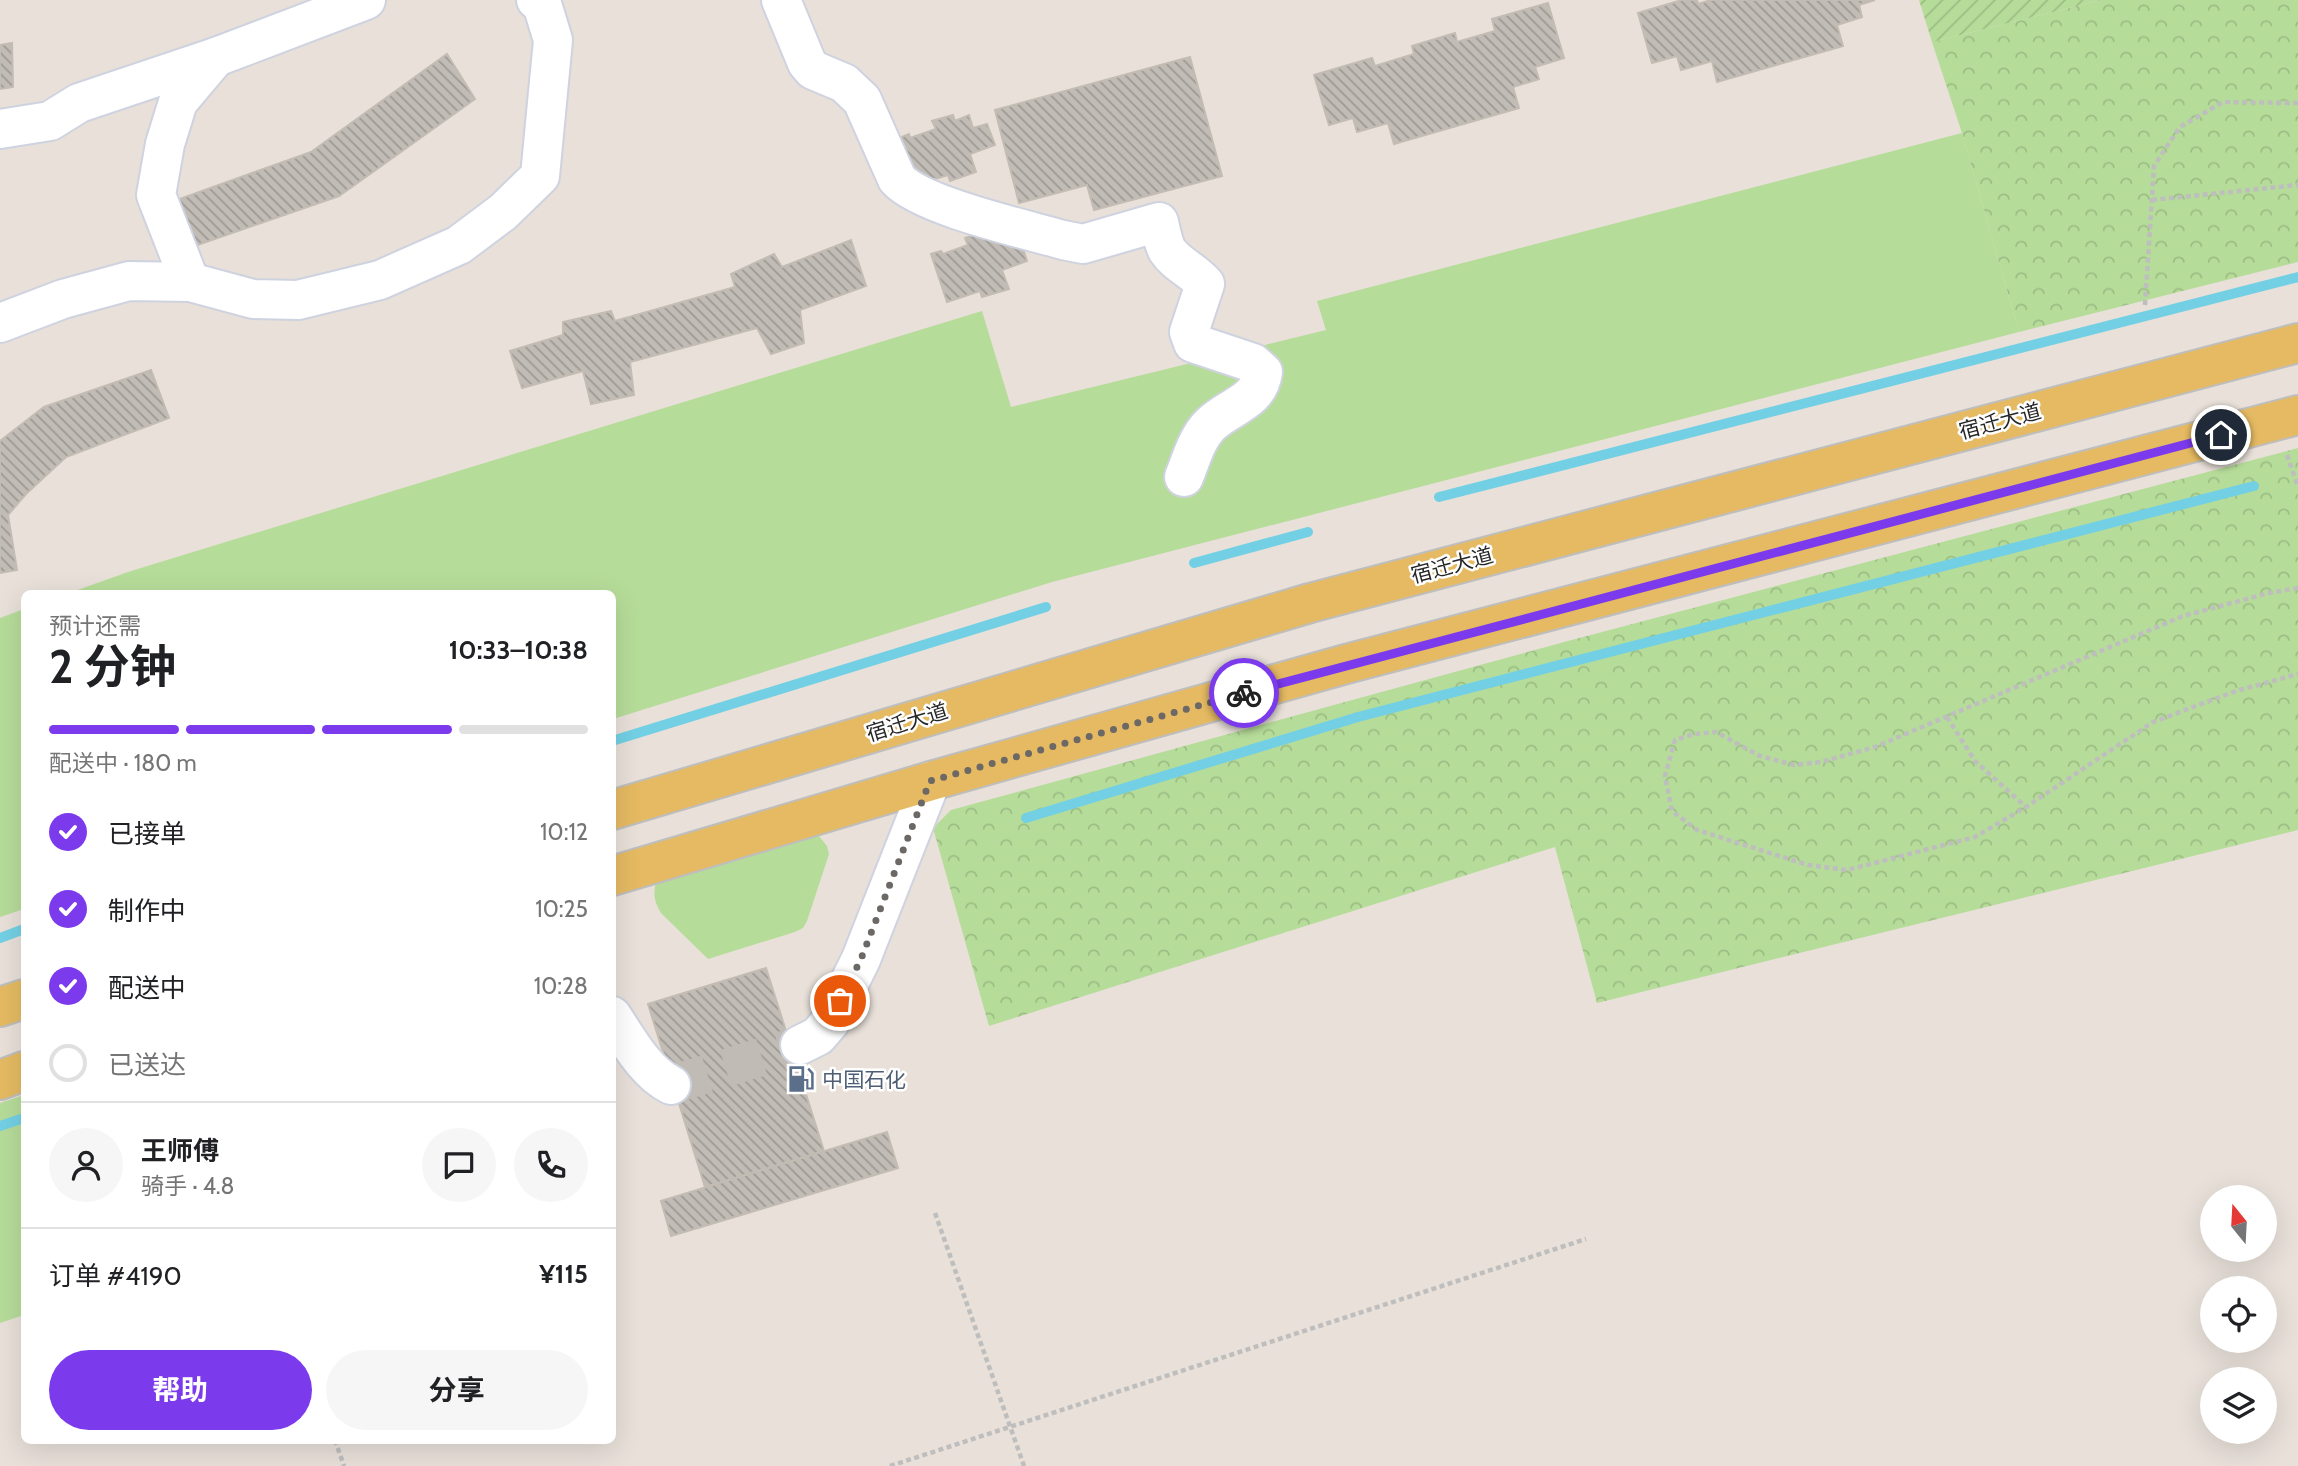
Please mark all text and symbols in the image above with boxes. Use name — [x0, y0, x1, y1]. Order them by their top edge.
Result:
street label: 宿迁大道 — [1956, 398, 2044, 444]
pin — [2191, 405, 2251, 465]
icon: home — [2202, 416, 2240, 454]
street label: 宿迁大道 — [1408, 542, 1496, 588]
text: 预计还需 — [49, 612, 141, 640]
text: 10:33–10:38 — [449, 634, 588, 666]
text: 2 分钟 — [49, 639, 176, 695]
courier — [1209, 658, 1279, 728]
icon: bike — [1225, 674, 1263, 712]
street label: 宿迁大道 — [863, 698, 951, 746]
text: 配送中 · 180 m — [49, 749, 197, 777]
icon: check — [49, 813, 87, 851]
text: 已接单 — [108, 818, 186, 850]
text: 10:12 — [540, 818, 588, 846]
icon: check — [49, 890, 87, 928]
text: 制作中 — [108, 895, 186, 927]
text: 10:25 — [535, 895, 588, 923]
icon: check — [49, 967, 87, 1005]
pin — [810, 971, 870, 1031]
text: 配送中 — [108, 972, 186, 1004]
text: 10:28 — [534, 972, 588, 1000]
icon: bag — [821, 982, 859, 1020]
text: 已送达 — [108, 1049, 186, 1081]
fuel station icon: 中国石化 — [786, 1064, 816, 1094]
place label: 中国石化 — [822, 1067, 906, 1092]
button: person — [49, 1128, 123, 1202]
button: chat — [422, 1128, 496, 1202]
button: phone — [514, 1128, 588, 1202]
text: 王师傅 — [141, 1135, 219, 1167]
text: 骑手 · 4.8 — [141, 1172, 235, 1200]
north arrow — [2200, 1185, 2277, 1262]
map controls — [2200, 1185, 2277, 1444]
text: ¥115 — [539, 1258, 588, 1290]
text: 订单 #4190 — [49, 1260, 182, 1292]
button: locate — [2200, 1276, 2277, 1353]
button: 帮助 — [49, 1350, 312, 1430]
button: 分享 — [326, 1350, 588, 1430]
button: layers — [2200, 1367, 2277, 1444]

